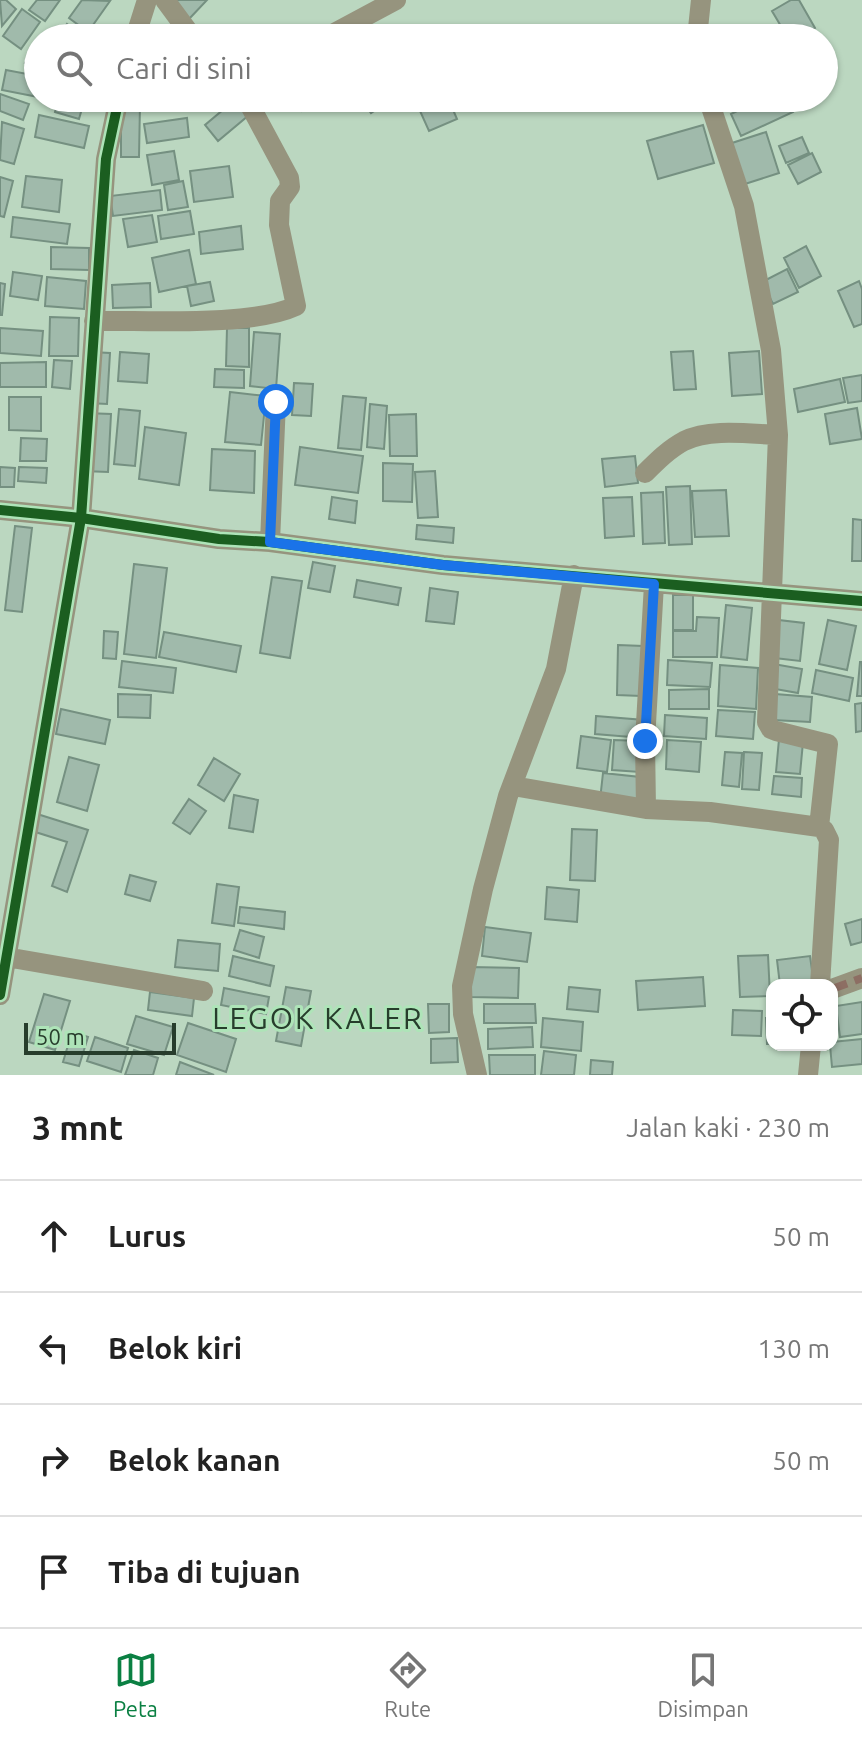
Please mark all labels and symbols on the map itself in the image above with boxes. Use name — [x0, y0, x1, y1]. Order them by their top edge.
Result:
route start — [258, 384, 294, 420]
route end — [627, 723, 663, 759]
district label: LEGOK KALER — [212, 1001, 424, 1035]
scale bar — [24, 1019, 176, 1055]

